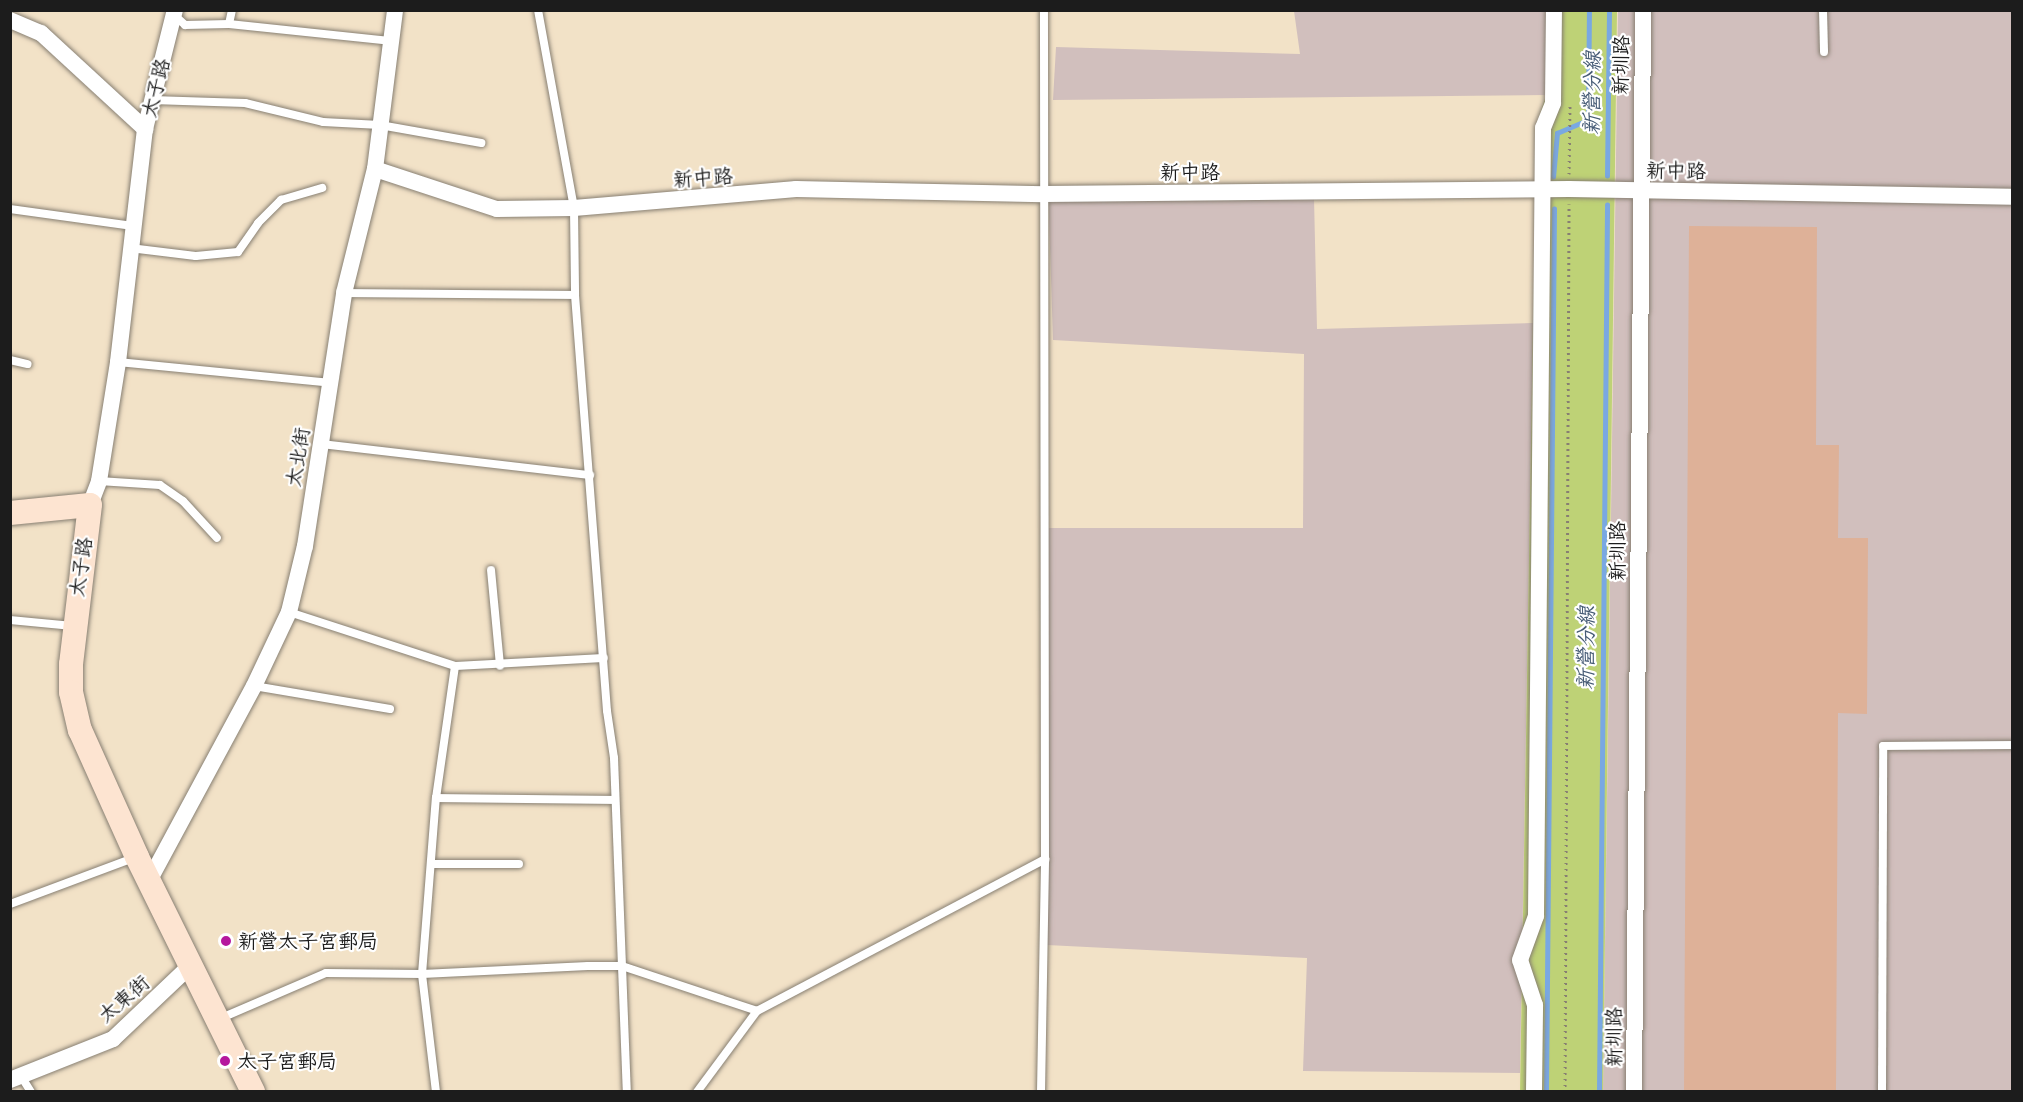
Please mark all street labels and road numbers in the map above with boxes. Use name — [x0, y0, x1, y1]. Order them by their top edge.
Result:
street label: 新圳路 — [1608, 35, 1634, 95]
street label: 太子路 — [137, 56, 175, 120]
street label: 新中路 — [1646, 158, 1706, 184]
street label: 新中路 — [1160, 160, 1220, 184]
street label: 新中路 — [672, 164, 734, 192]
street label: 太北街 — [281, 425, 315, 489]
street label: 新圳路 — [1605, 521, 1629, 581]
street label: 太子路 — [65, 536, 97, 598]
street label: 太東街 — [93, 970, 155, 1028]
street label: 新圳路 — [1602, 1007, 1626, 1067]

